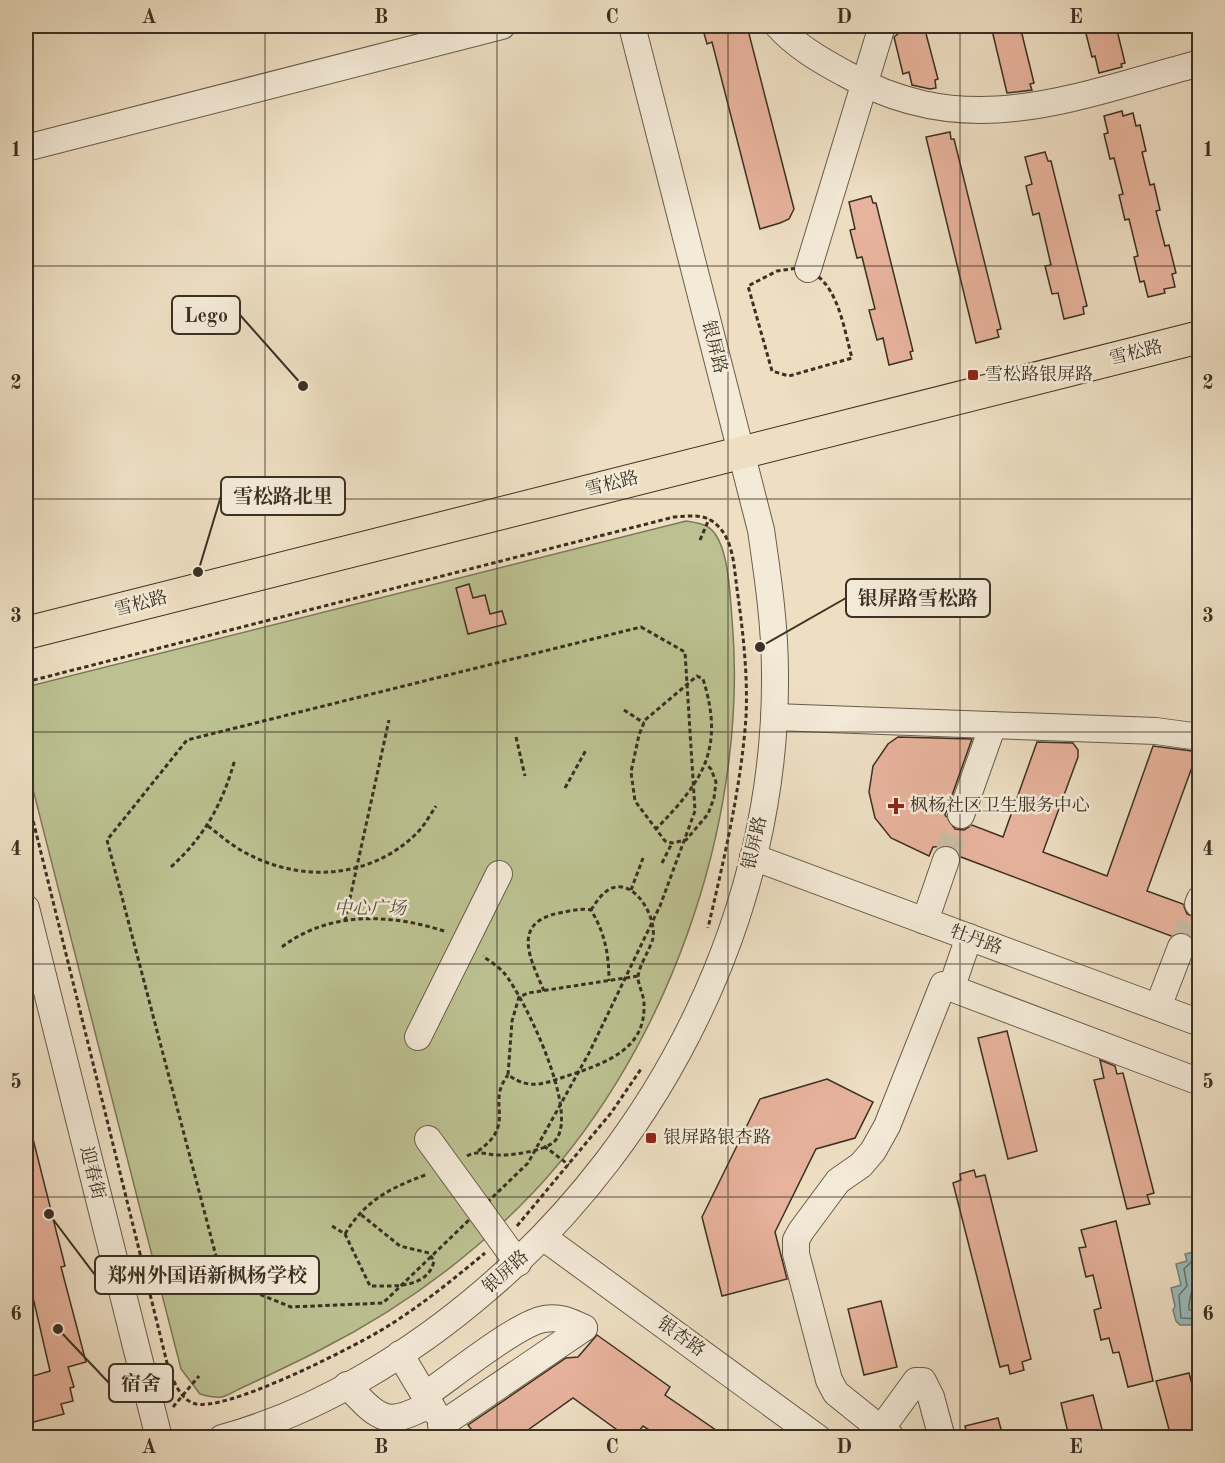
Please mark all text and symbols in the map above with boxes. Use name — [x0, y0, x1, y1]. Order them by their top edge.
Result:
text: A — [141, 8, 157, 28]
text: B — [374, 8, 388, 28]
text: C — [605, 8, 619, 28]
text: D — [836, 8, 852, 28]
text: E — [1069, 8, 1083, 28]
text: 1 — [10, 141, 22, 161]
text: 1 — [1202, 141, 1214, 161]
callout: Lego — [172, 296, 240, 334]
text: Lego — [184, 307, 228, 327]
street label: 银屏路 — [699, 318, 731, 375]
street label: 雪松路 — [1107, 336, 1164, 368]
place label: 雪松路银屏路 — [985, 364, 1093, 384]
marker: 雪松路银屏路 — [966, 368, 980, 382]
text: 2 — [10, 374, 22, 394]
text: 2 — [1202, 374, 1214, 394]
street label: 雪松路 — [583, 467, 640, 499]
callout: 雪松路北里 — [221, 477, 345, 515]
text: 雪松路北里 — [233, 485, 333, 508]
callout: 银屏路雪松路 — [846, 579, 990, 617]
street label: 雪松路 — [112, 586, 169, 620]
text: 银屏路雪松路 — [858, 587, 978, 610]
text: 3 — [10, 607, 22, 627]
text: 3 — [1202, 607, 1214, 627]
place label: 枫杨社区卫生服务中心 — [910, 795, 1090, 815]
marker: 枫杨社区卫生服务中心 — [887, 797, 905, 815]
street label: 银屏路 — [738, 814, 770, 871]
text: 4 — [10, 840, 22, 860]
text: 4 — [1202, 840, 1214, 860]
park label: 中心广场 — [334, 898, 408, 918]
street label: 牡丹路 — [948, 920, 1005, 958]
text: 5 — [10, 1072, 22, 1093]
text: 5 — [1202, 1072, 1214, 1093]
place label: 银屏路银杏路 — [663, 1127, 771, 1147]
marker: 银屏路银杏路 — [644, 1131, 658, 1145]
street label: 迎春街 — [77, 1144, 109, 1201]
street label: 银屏路 — [479, 1246, 532, 1297]
callout: 郑州外国语新枫杨学校 — [95, 1256, 319, 1294]
text: 郑州外国语新枫杨学校 — [107, 1264, 307, 1287]
text: 6 — [10, 1305, 22, 1325]
text: 6 — [1202, 1305, 1214, 1325]
street label: 银杏路 — [654, 1312, 709, 1360]
callout: 宿舍 — [109, 1364, 173, 1402]
text: 宿舍 — [121, 1372, 161, 1395]
text: A — [141, 1438, 157, 1458]
text: B — [374, 1438, 388, 1458]
text: C — [605, 1438, 619, 1458]
text: D — [836, 1438, 852, 1458]
text: E — [1069, 1438, 1083, 1458]

